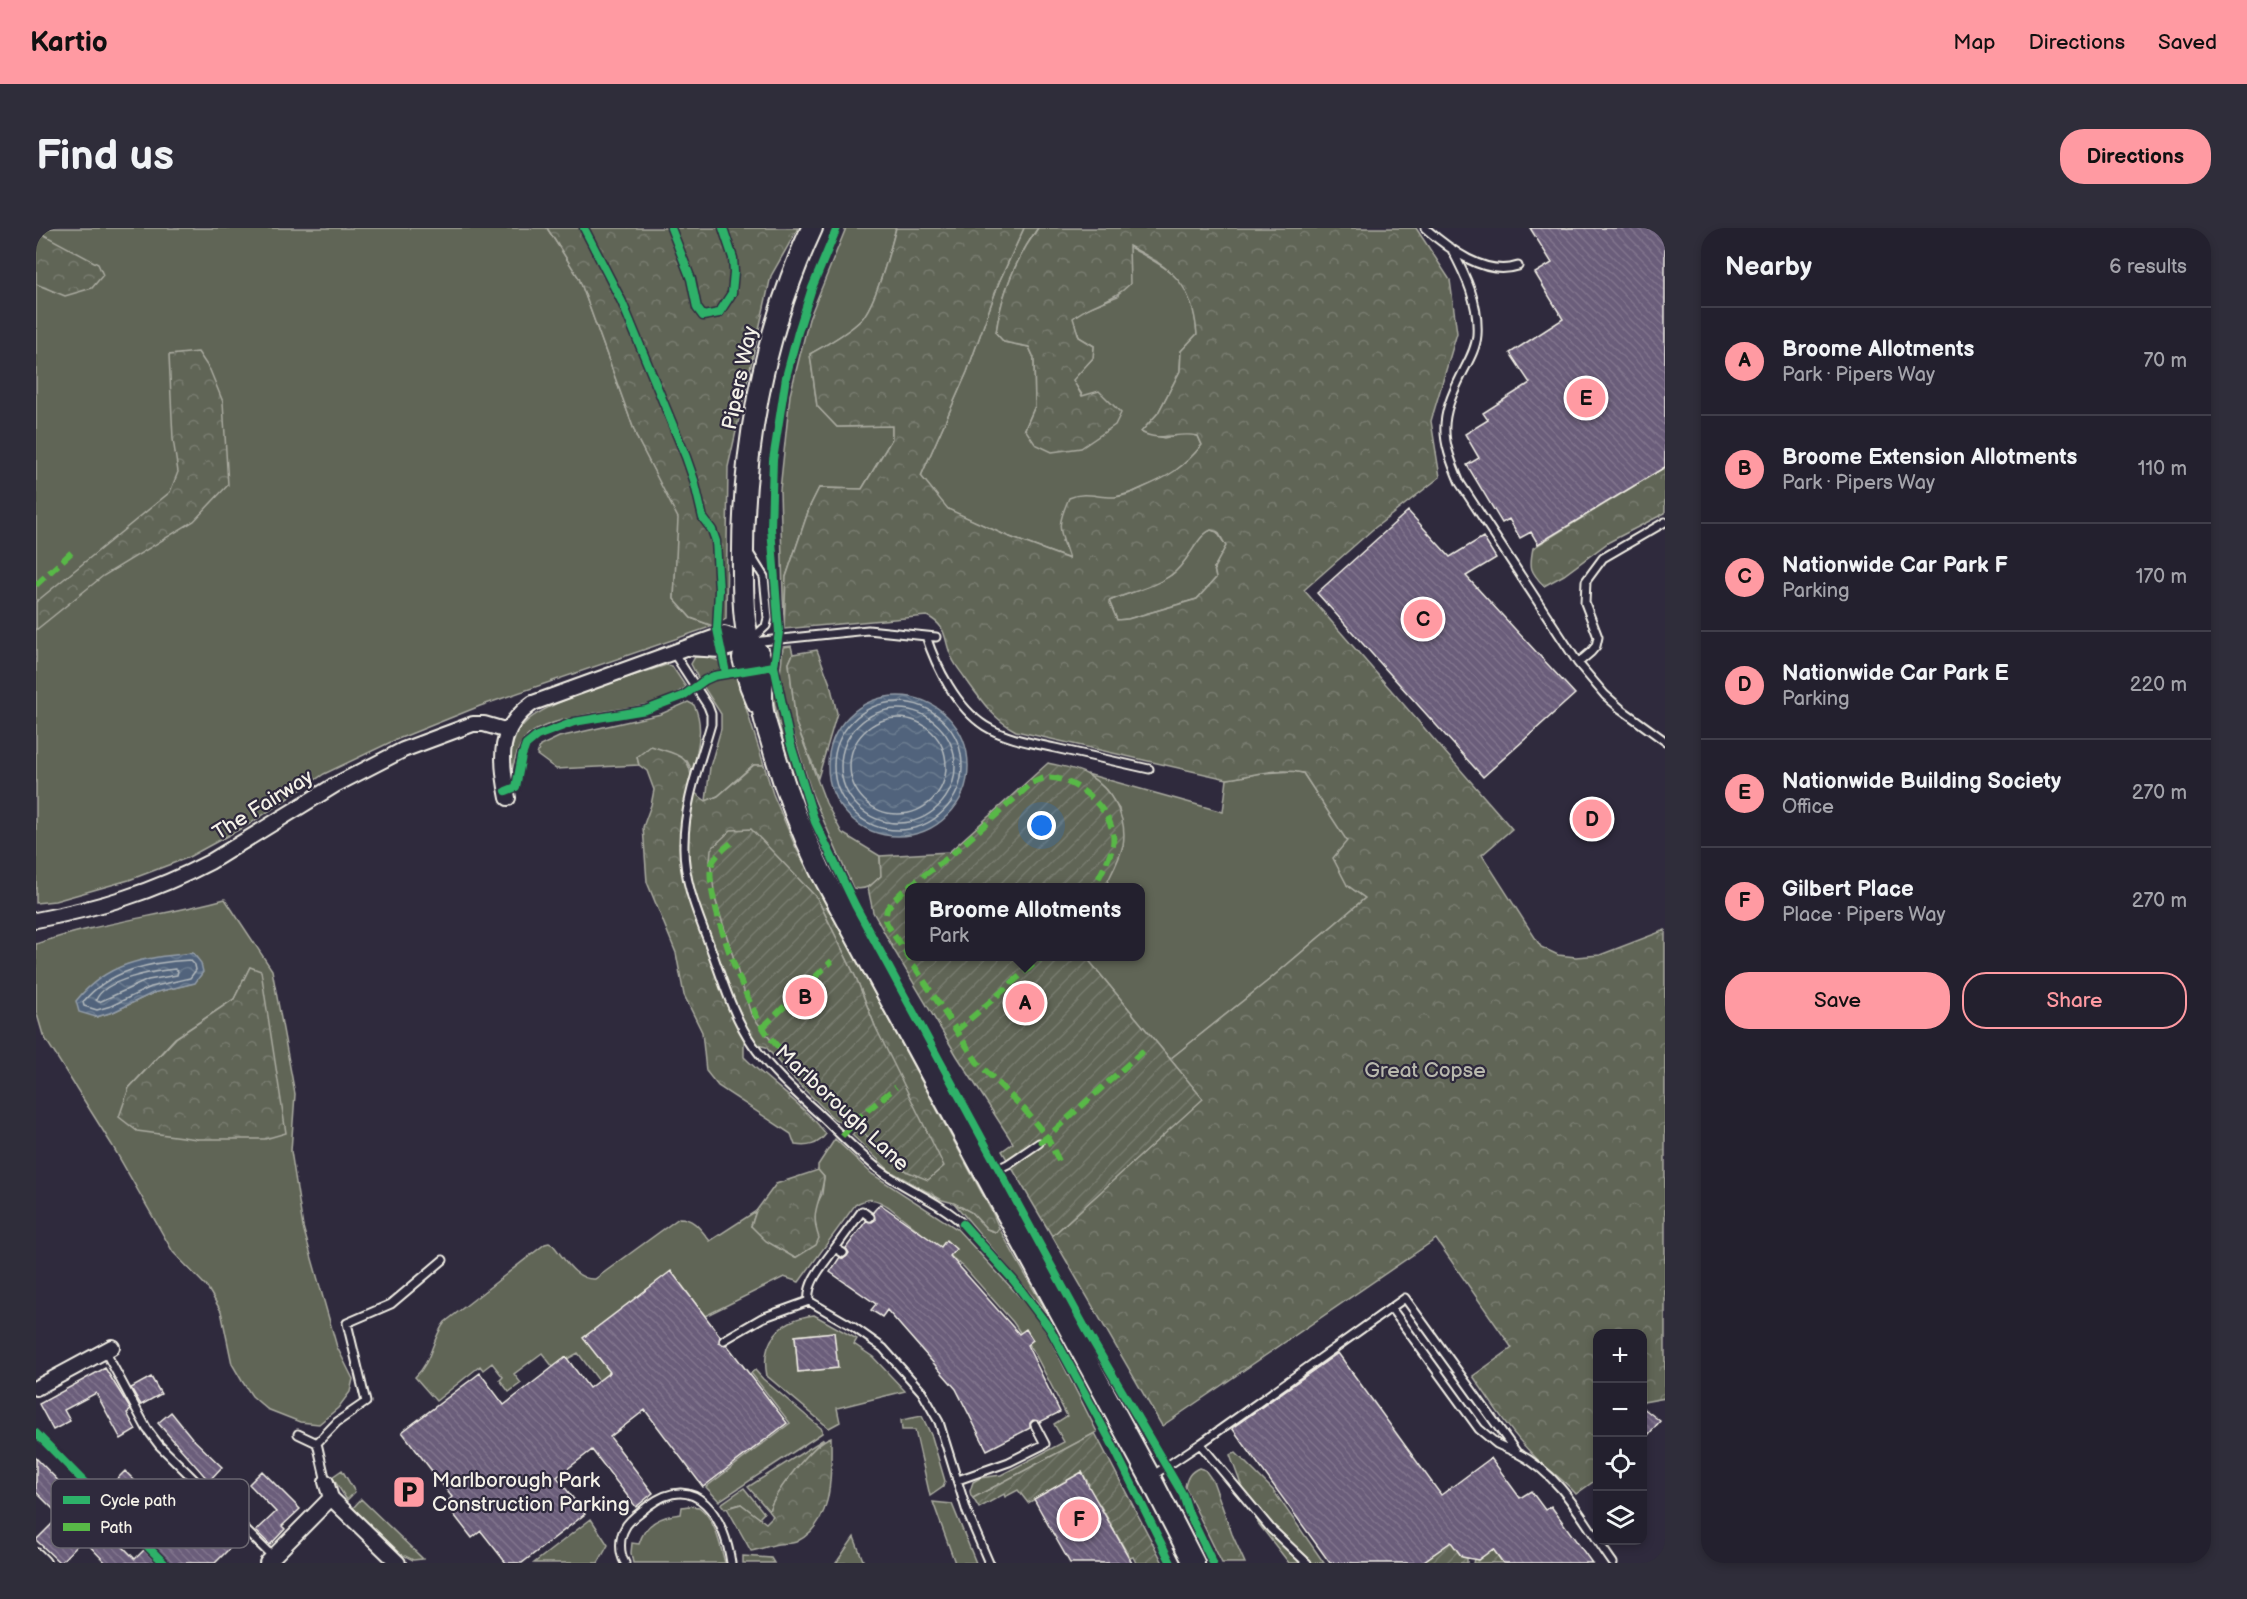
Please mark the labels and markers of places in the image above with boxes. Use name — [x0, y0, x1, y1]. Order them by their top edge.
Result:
pin: E — [1566, 376, 1606, 420]
pin: C — [1404, 596, 1442, 642]
pin: D — [1572, 796, 1612, 842]
pin: B — [786, 974, 824, 1020]
pin: A — [1006, 980, 1044, 1026]
place label: Marlborough Park Construction Parking — [432, 1468, 630, 1517]
parking icon: Marlborough Park Construction Parking — [391, 1474, 427, 1510]
pin: F — [1060, 1496, 1098, 1542]

